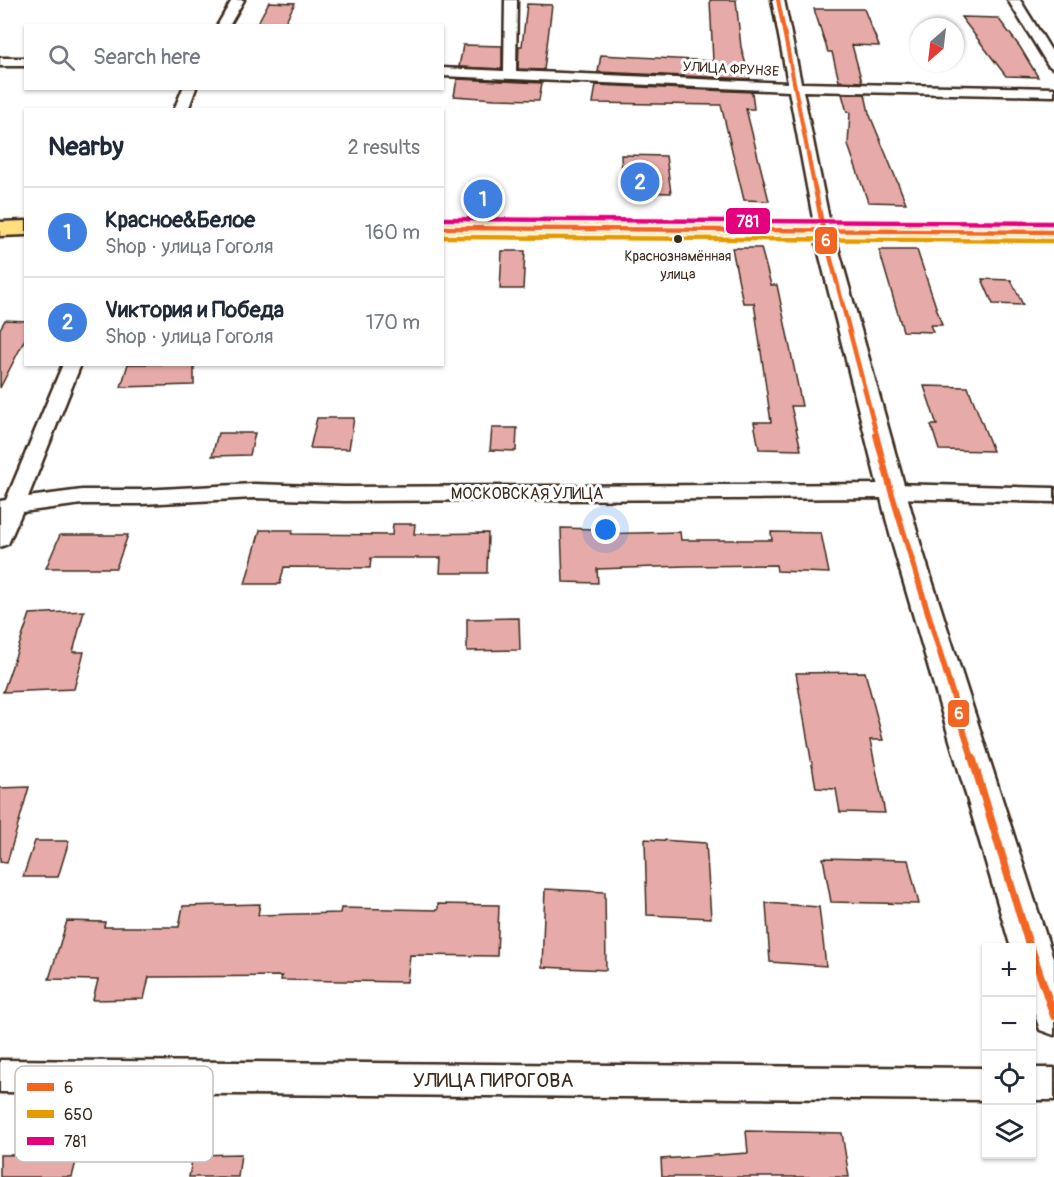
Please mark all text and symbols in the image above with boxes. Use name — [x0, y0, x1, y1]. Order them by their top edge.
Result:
north arrow — [910, 18, 964, 72]
search box — [24, 24, 444, 90]
icon: search — [45, 41, 78, 74]
text: Search here — [93, 43, 200, 71]
street label: УЛИЦА ФРУНЗЕ — [682, 58, 780, 80]
text: Nearby — [48, 131, 124, 163]
text: 2 results — [348, 135, 420, 160]
pin: 2 — [620, 160, 660, 204]
pin: 1 — [464, 176, 502, 222]
text: Красное&Белое — [105, 206, 255, 234]
line badge: 781 — [725, 207, 771, 235]
text: 781 — [737, 212, 759, 232]
text: 1 — [64, 220, 71, 245]
text: 160 m — [365, 220, 420, 245]
line badge: 6 — [814, 226, 838, 255]
text: 6 — [821, 231, 831, 251]
marker: Краснознамённая улица — [672, 233, 684, 245]
text: Shop · улица Гоголя — [105, 234, 274, 259]
place label: Краснознамённая улица — [625, 248, 731, 283]
text: Vиктория и Победа — [105, 296, 284, 324]
text: 2 — [62, 310, 73, 335]
text: 170 m — [366, 310, 420, 335]
text: Shop · улица Гоголя — [105, 324, 274, 349]
street label: МОСКОВСКАЯ УЛИЦА — [451, 484, 603, 504]
your location — [591, 515, 620, 544]
line badge: 6 — [947, 699, 970, 728]
text: 6 — [954, 704, 964, 724]
map controls — [982, 943, 1036, 1159]
button: + — [982, 943, 1036, 997]
button: − — [982, 997, 1036, 1051]
button: locate — [982, 1051, 1036, 1105]
legend — [15, 1066, 213, 1162]
street label: УЛИЦА ПИРОГОВА — [413, 1068, 573, 1093]
text: 6 — [64, 1078, 73, 1098]
text: 650 — [64, 1105, 93, 1125]
button: layers — [982, 1105, 1036, 1159]
text: 781 — [64, 1132, 87, 1152]

